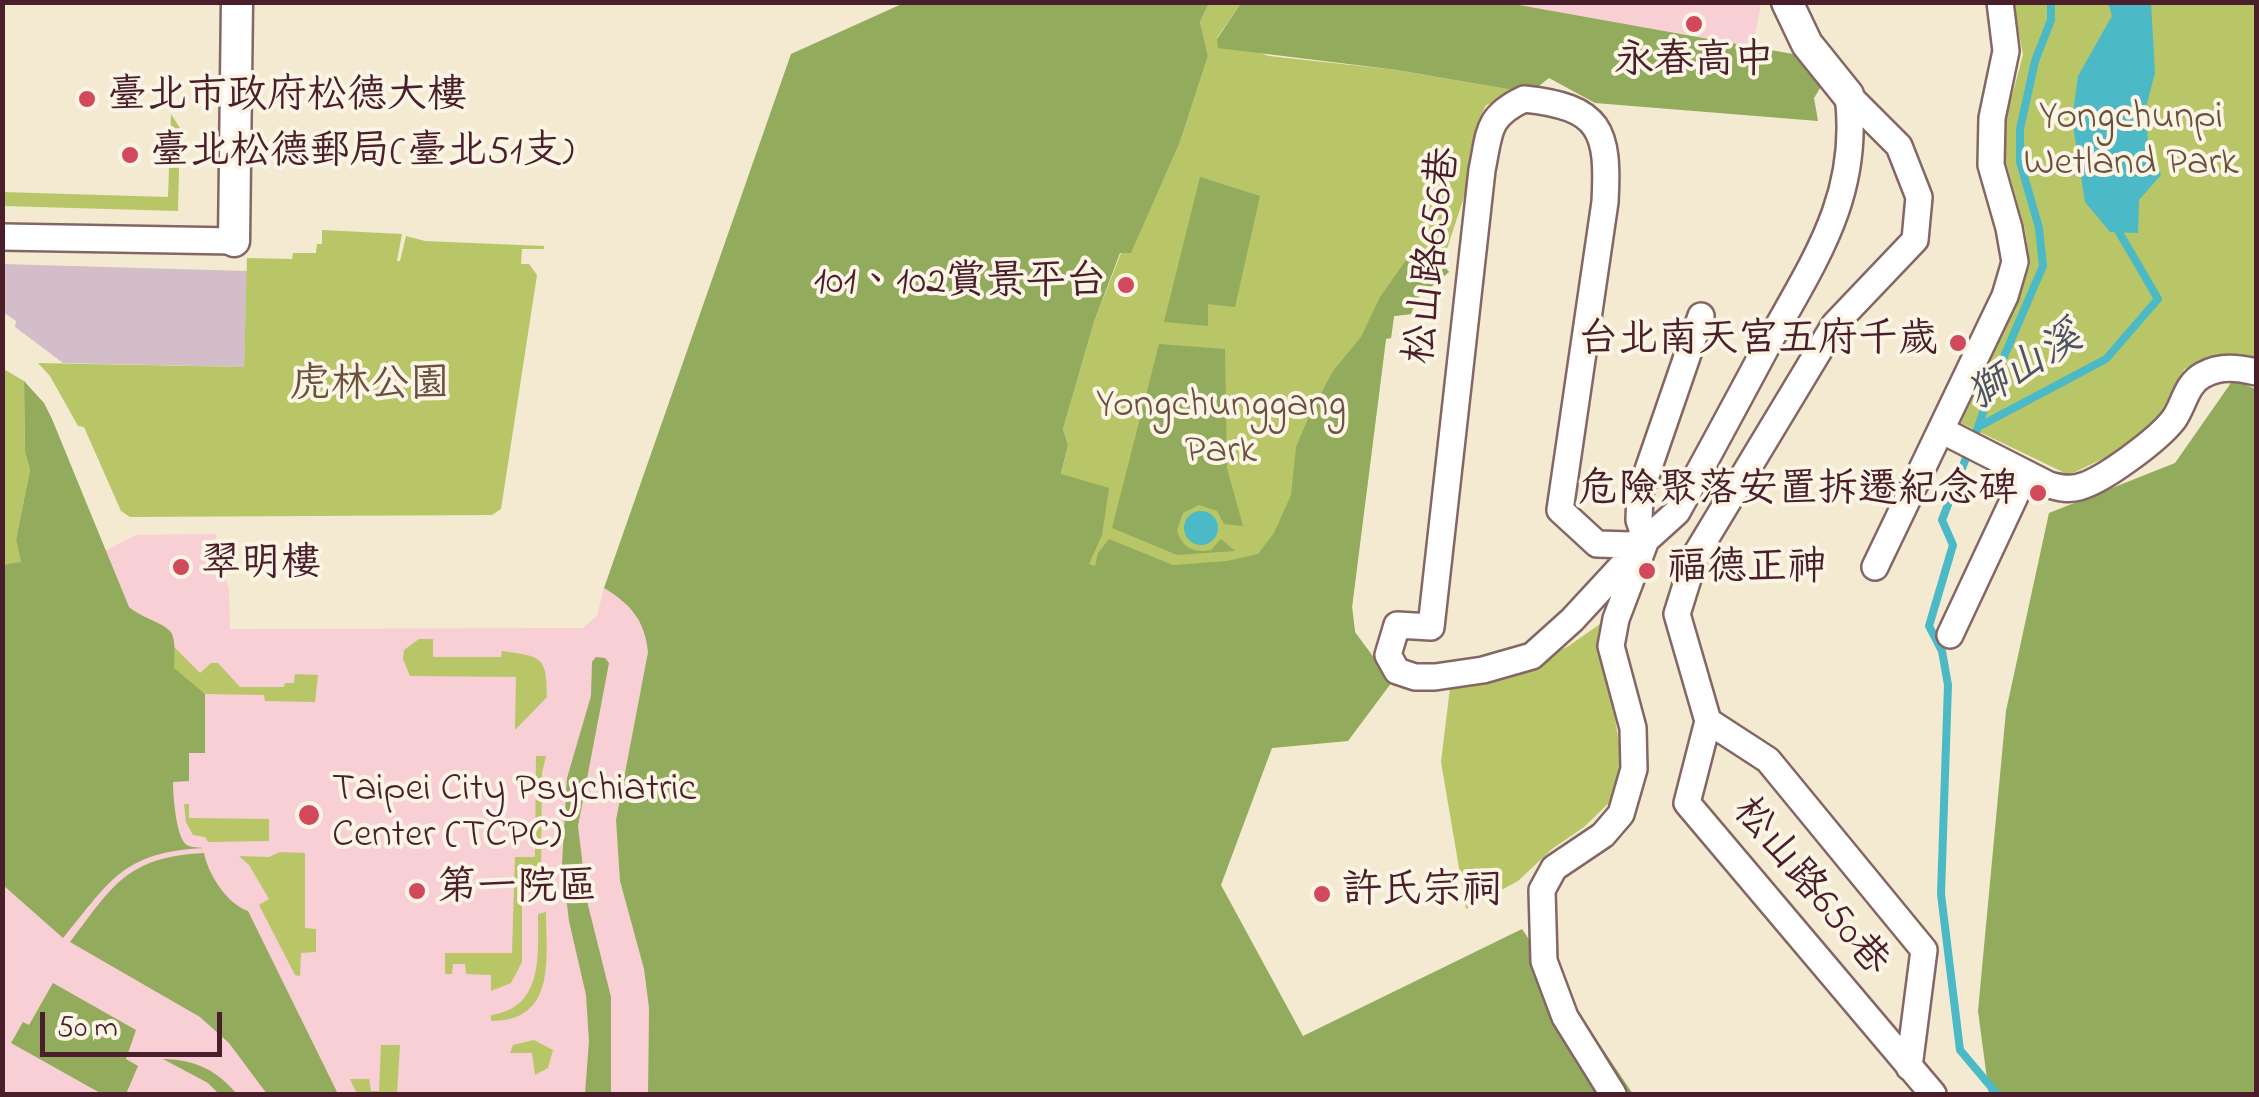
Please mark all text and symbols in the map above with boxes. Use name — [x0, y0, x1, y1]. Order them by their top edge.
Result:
marker: 永春高中 — [1683, 13, 1705, 35]
place label: 永春高中 — [1614, 40, 1774, 88]
place label: 臺北市政府松德大樓 — [107, 75, 467, 123]
marker: 臺北市政府松德大樓 — [76, 88, 98, 110]
park label: Yongchunpi Wetland Park — [2023, 96, 2239, 190]
place label: 臺北松德郵局(臺北51支) — [150, 131, 574, 179]
marker: 臺北松德郵局(臺北51支) — [119, 144, 141, 166]
street label: 松山路656巷 — [1399, 145, 1473, 367]
place label: 101、102賞景平台 — [813, 261, 1106, 309]
marker: 101、102賞景平台 — [1115, 274, 1137, 296]
water label: 獅山溪 — [1960, 315, 2094, 425]
place label: 台北南天宮五府千歲 — [1578, 319, 1938, 367]
marker: 台北南天宮五府千歲 — [1947, 332, 1969, 354]
park label: 虎林公園 — [290, 364, 450, 412]
park label: Yongchunggang Park — [1096, 384, 1346, 478]
place label: 危險聚落安置拆遷紀念碑 — [1578, 469, 2018, 517]
marker: 危險聚落安置拆遷紀念碑 — [2027, 482, 2049, 504]
place label: 翠明樓 — [201, 543, 321, 591]
place label: 福德正神 — [1667, 547, 1827, 595]
marker: 翠明樓 — [170, 556, 192, 578]
marker: 福德正神 — [1636, 560, 1658, 582]
place label: Taipei City Psychiatric Center (TCPC) — [332, 768, 696, 862]
street label: 松山路650巷 — [1720, 790, 1896, 988]
marker: Taipei City Psychiatric Center (TCPC) — [296, 802, 322, 828]
place label: 第一院區 — [437, 867, 597, 915]
place label: 許氏宗祠 — [1342, 870, 1502, 918]
marker: 第一院區 — [406, 880, 428, 902]
marker: 許氏宗祠 — [1311, 883, 1333, 905]
scale bar — [45, 992, 228, 1054]
text: 50 m — [57, 1007, 118, 1051]

